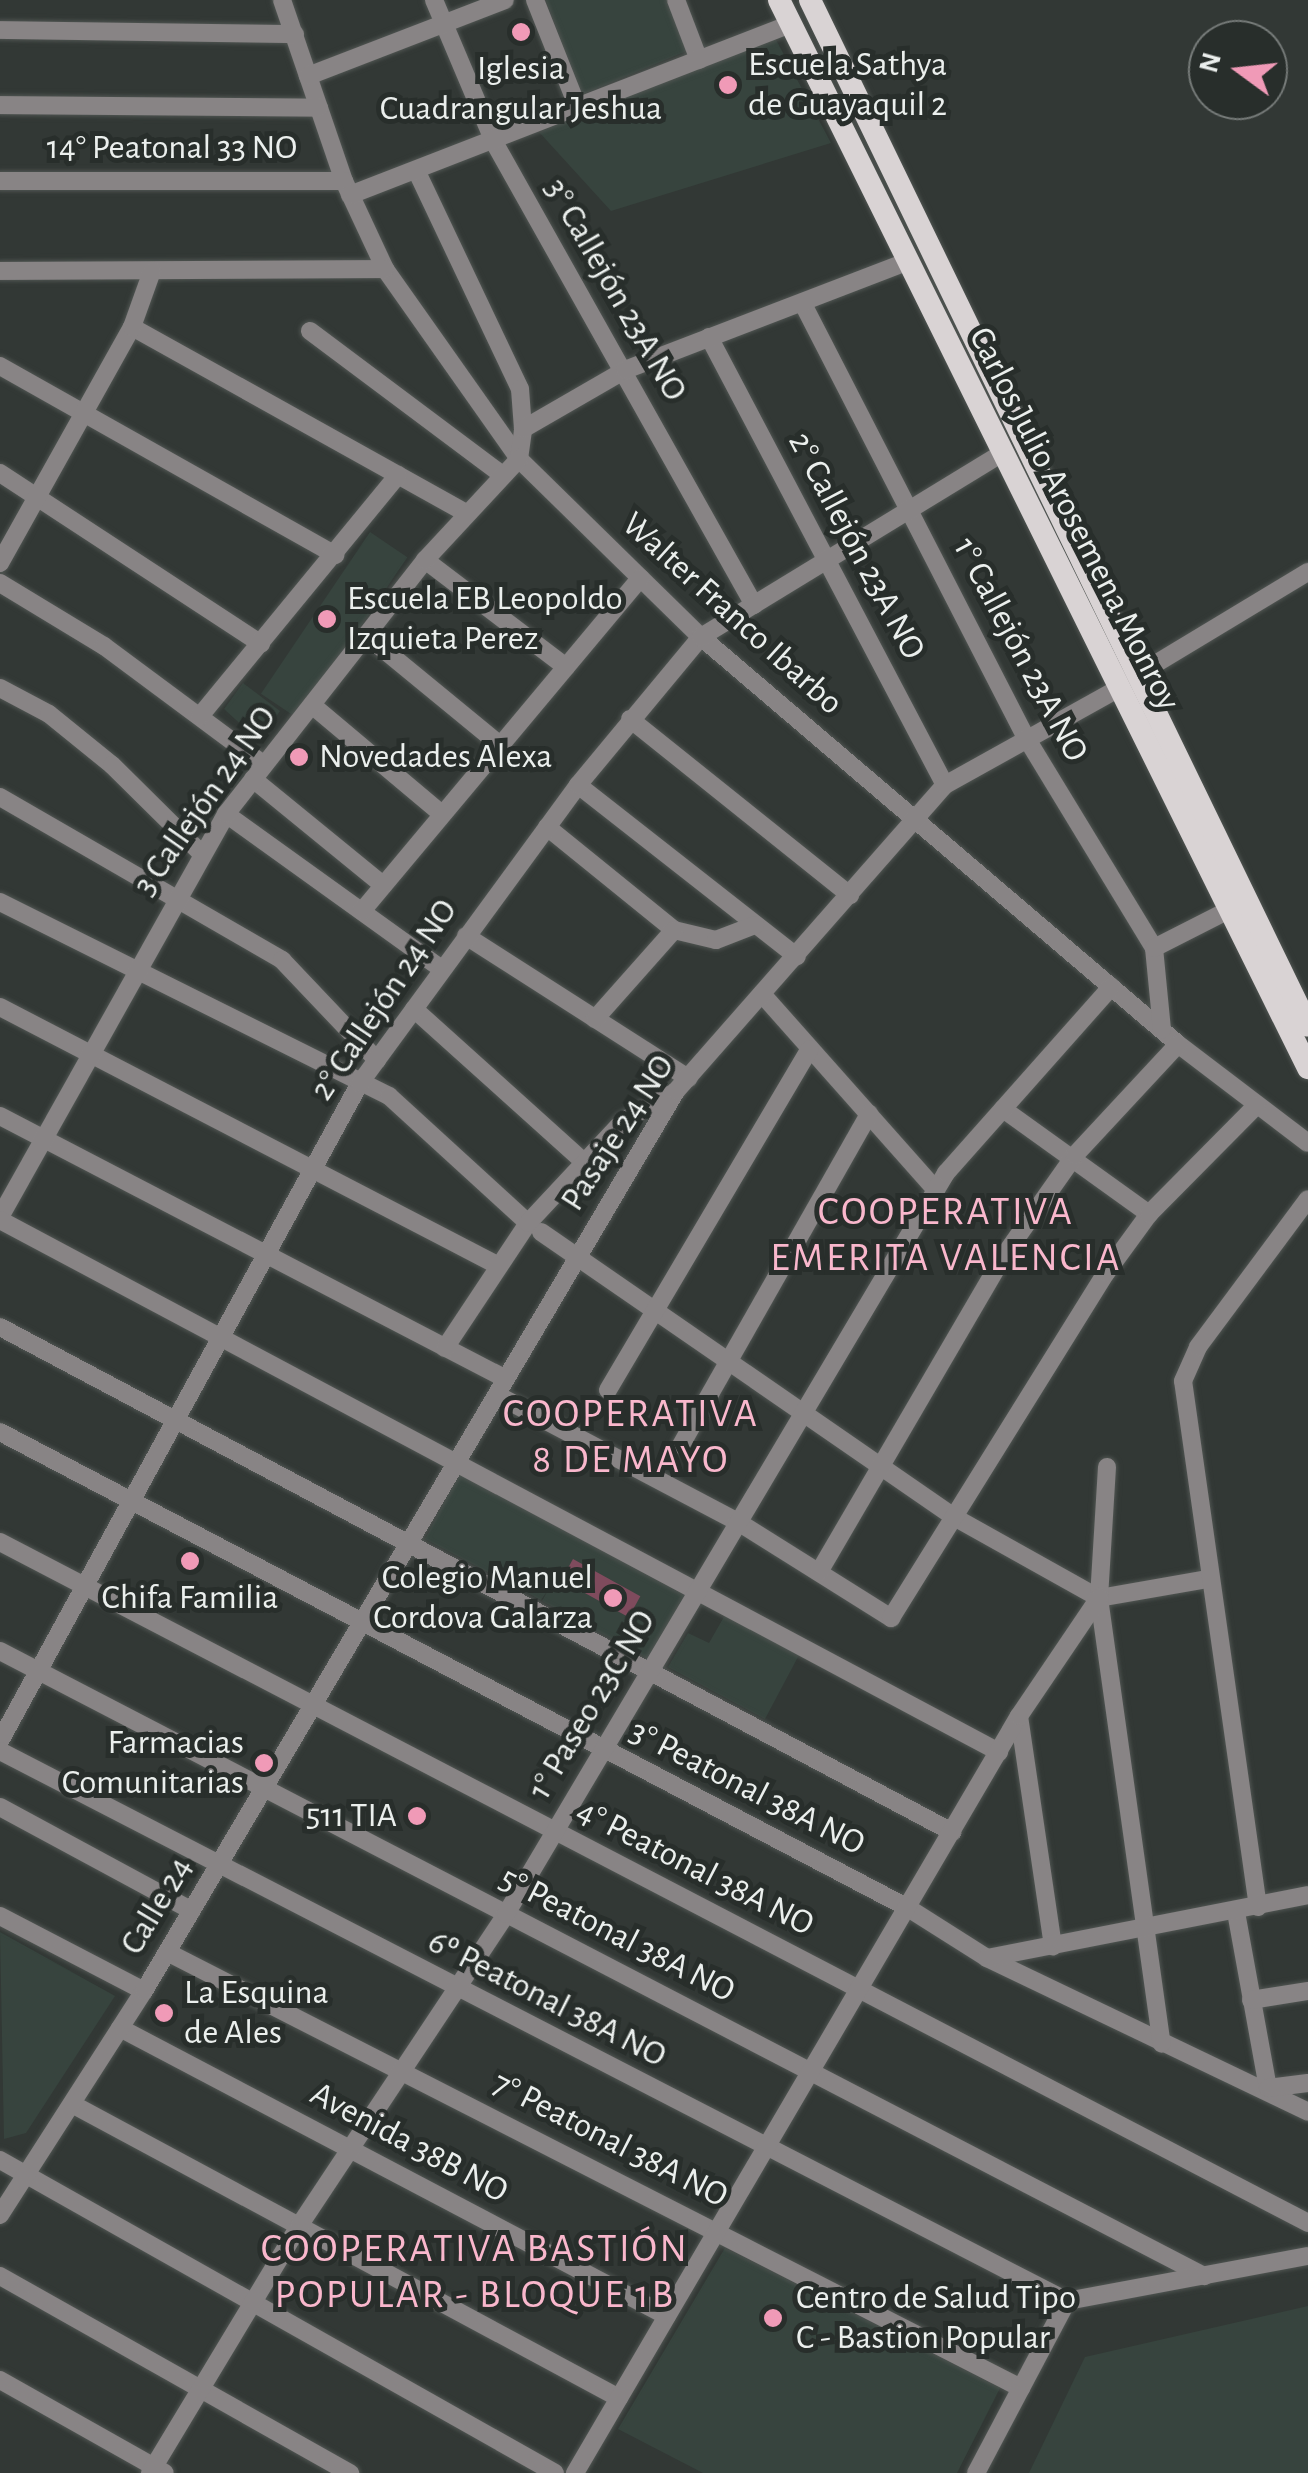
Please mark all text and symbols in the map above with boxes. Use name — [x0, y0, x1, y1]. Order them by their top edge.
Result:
north arrow — [1188, 20, 1288, 120]
marker: Iglesia Cuadrangular Jeshua — [510, 21, 532, 43]
place label: Escuela Sathya de Guayaquil 2 — [748, 44, 947, 126]
place label: Iglesia Cuadrangular Jeshua — [380, 48, 662, 130]
text: N — [1195, 50, 1227, 76]
marker: Escuela Sathya de Guayaquil 2 — [717, 74, 739, 96]
street label: 14° Peatonal 33 NO — [47, 127, 297, 169]
street label: 3° Callejón 23A NO — [534, 171, 696, 409]
street label: Carlos Julio Arosemena Monroy — [959, 320, 1189, 718]
street label: 2° Callejón 23A NO — [778, 425, 934, 667]
street label: Walter Franco Ibarbo — [613, 504, 851, 724]
street label: 1° Callejón 23A NO — [943, 531, 1097, 769]
place label: Escuela EB Leopoldo Izquieta Perez — [347, 578, 623, 660]
marker: Escuela EB Leopoldo Izquieta Perez — [316, 608, 338, 630]
street label: 3 Callejón 24 NO — [124, 698, 286, 904]
place label: Novedades Alexa — [319, 736, 552, 778]
marker: Novedades Alexa — [288, 746, 310, 768]
street label: 2° Callejón 24 NO — [301, 891, 467, 1109]
street label: Pasaje 24 NO — [552, 1047, 684, 1219]
district label: COOPERATIVA EMERITA VALENCIA — [770, 1188, 1122, 1282]
district label: COOPERATIVA 8 DE MAYO — [503, 1390, 759, 1484]
marker: Chifa Familia — [179, 1550, 201, 1572]
place label: Colegio Manuel Cordova Galarza — [373, 1557, 593, 1639]
place label: Chifa Familia — [102, 1577, 278, 1619]
marker: Colegio Manuel Cordova Galarza — [602, 1587, 624, 1609]
street label: 1° Paseo 23C NO — [519, 1603, 665, 1807]
street label: 3° Peatonal 38A NO — [622, 1711, 872, 1865]
place label: Farmacias Comunitarias — [62, 1722, 244, 1804]
marker: Farmacias Comunitarias — [253, 1752, 275, 1774]
street label: 4° Peatonal 38A NO — [569, 1790, 821, 1946]
place label: 511 TIA — [306, 1795, 397, 1837]
marker: 511 TIA — [406, 1805, 428, 1827]
street label: Calle 24 — [112, 1850, 202, 1962]
street label: 5° Peatonal 38A NO — [492, 1858, 742, 2012]
street label: 6º Peatonal 38A NO — [421, 1921, 673, 2077]
place label: La Esquina de Ales — [184, 1972, 329, 2054]
marker: La Esquina de Ales — [153, 2002, 175, 2024]
street label: 7° Peatonal 38A NO — [485, 2063, 735, 2217]
street label: Avenida 38B NO — [303, 2073, 515, 2213]
district label: COOPERATIVA BASTIÓN POPULAR - BLOQUE 1B — [261, 2225, 689, 2319]
place label: Centro de Salud Tipo C - Bastion Popular — [796, 2277, 1076, 2359]
marker: Centro de Salud Tipo C - Bastion Popular — [760, 2305, 786, 2331]

